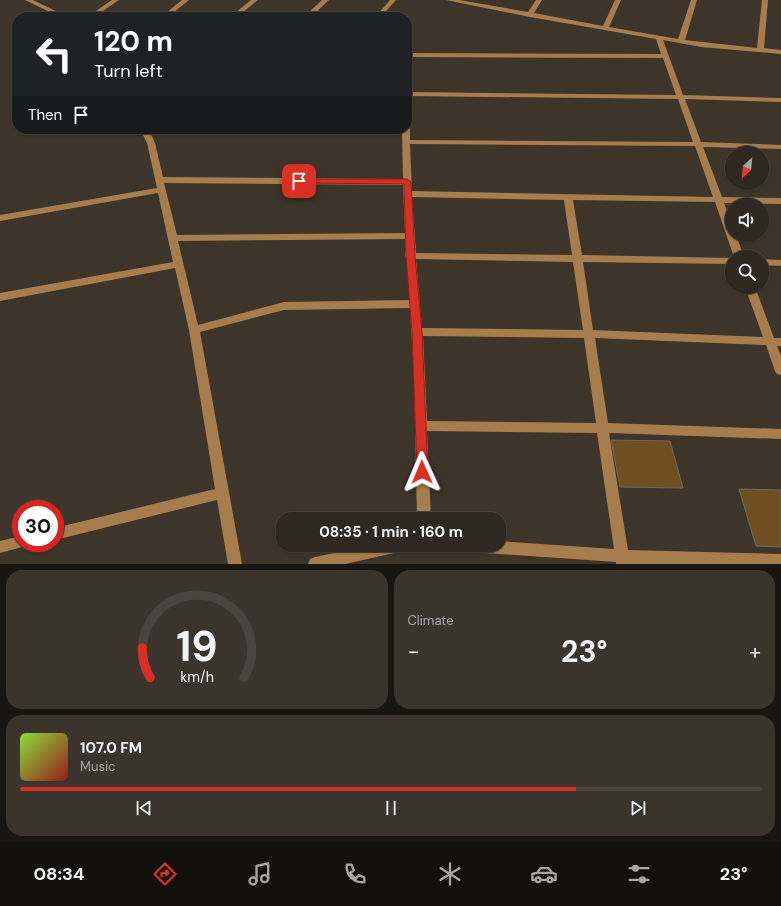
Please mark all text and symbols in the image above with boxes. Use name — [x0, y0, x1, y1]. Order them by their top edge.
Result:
text: 120 m — [94, 23, 173, 60]
icon: left — [28, 28, 80, 80]
text: Turn left — [94, 59, 163, 83]
icon: arrive — [70, 104, 92, 126]
text: Then — [28, 105, 62, 125]
north arrow — [725, 146, 769, 190]
map controls — [725, 146, 769, 294]
pin — [282, 164, 316, 198]
icon: arrive — [288, 170, 310, 192]
button: sound — [725, 198, 769, 242]
button: search — [725, 250, 769, 294]
position arrow — [401, 451, 443, 493]
speed limit sign: 30 — [12, 500, 64, 552]
text: 08:35 · 1 min · 160 m — [319, 522, 463, 542]
text: Climate — [408, 612, 454, 629]
text: 19 — [176, 619, 218, 673]
text: 23° — [561, 632, 607, 671]
text: − — [408, 637, 420, 666]
text: + — [749, 637, 761, 666]
text: km/h — [180, 667, 214, 685]
text: 107.0 FM — [80, 738, 142, 758]
text: Music — [80, 758, 115, 775]
icon: previous — [133, 797, 155, 819]
icon: pause — [380, 797, 402, 819]
icon: next — [627, 797, 649, 819]
icon: directions — [151, 860, 179, 888]
icon: music — [246, 860, 274, 888]
icon: phone — [341, 860, 369, 888]
icon: climate — [436, 860, 464, 888]
icon: car — [530, 860, 558, 888]
icon: filters — [625, 860, 653, 888]
text: 08:34 — [33, 862, 85, 886]
text: 23° — [720, 862, 748, 886]

